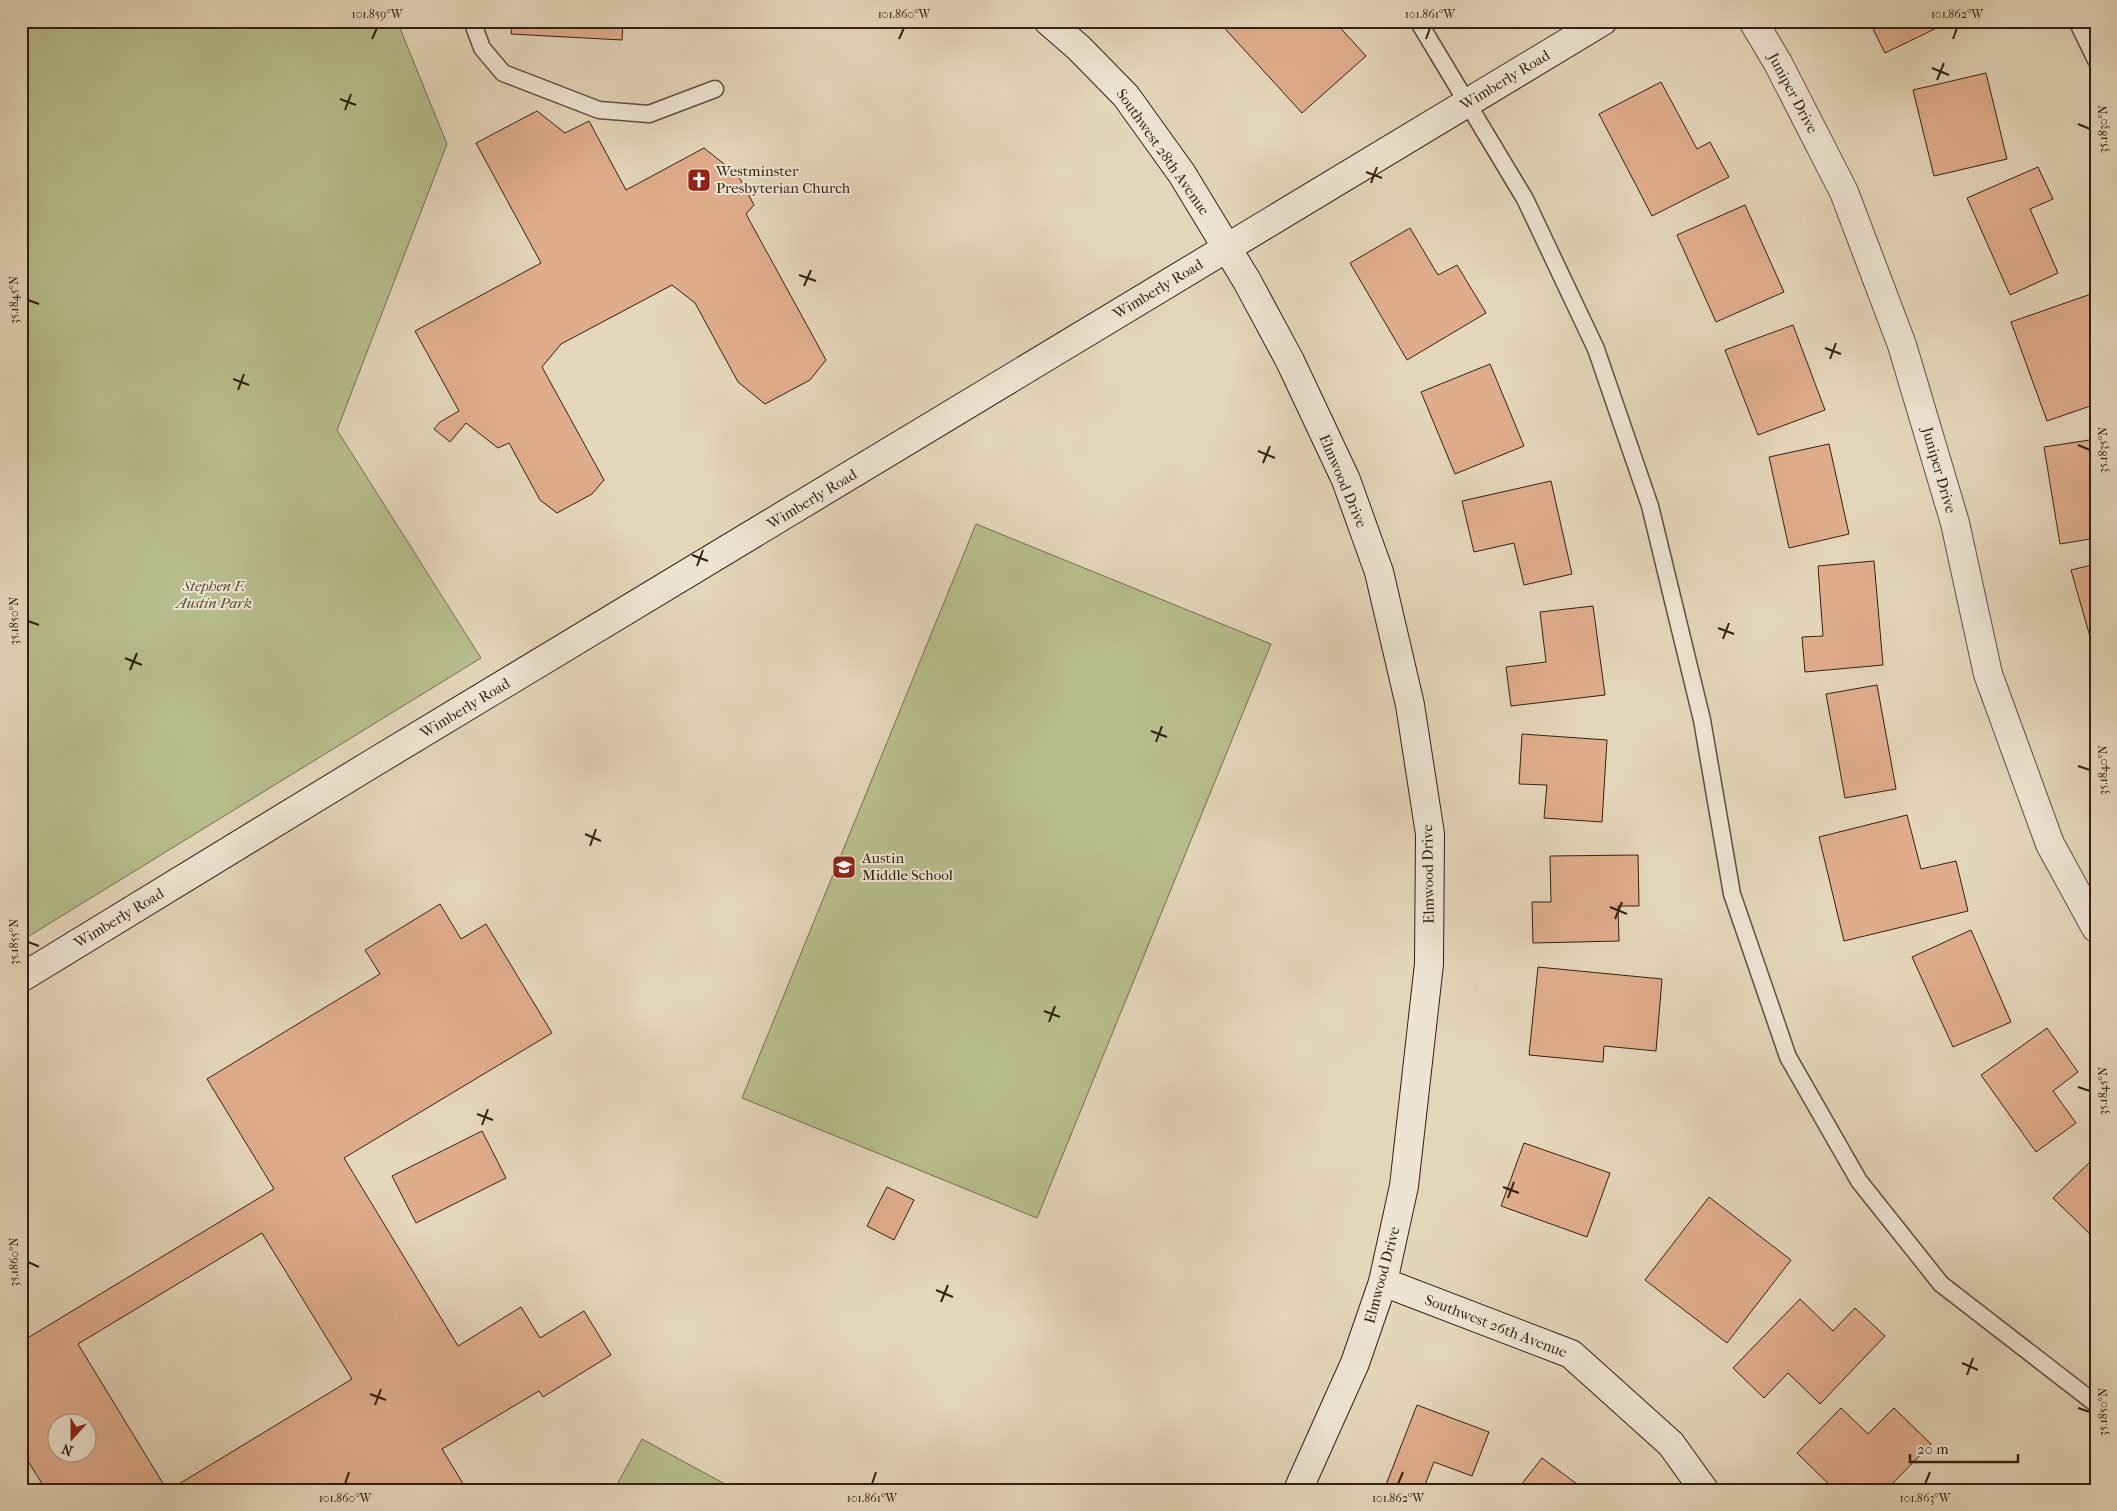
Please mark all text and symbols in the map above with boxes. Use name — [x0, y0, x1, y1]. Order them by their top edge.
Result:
text: 101.859°W — [351, 7, 404, 21]
text: 101.860°W — [878, 7, 932, 21]
text: 101.861°W — [1405, 7, 1456, 21]
text: 101.862°W — [1931, 7, 1984, 21]
street label: Wimberly Road — [1456, 46, 1554, 114]
street label: Juniper Drive — [1764, 49, 1822, 137]
street label: Southwest 28th Avenue — [1113, 85, 1214, 219]
text: 35.1830°N — [2096, 105, 2110, 153]
place label: Westminster Presbyterian Church — [715, 162, 851, 197]
church icon: Westminster Presbyterian Church — [686, 167, 712, 193]
street label: Wimberly Road — [1109, 255, 1207, 323]
text: 35.1845°N — [7, 276, 21, 324]
street label: Juniper Drive — [1918, 424, 1960, 516]
text: 35.1835°N — [2096, 427, 2110, 473]
street label: Elmwood Drive — [1315, 432, 1371, 531]
street label: Wimberly Road — [763, 465, 861, 533]
park label: Stephen F. Austin Park — [174, 577, 252, 612]
text: 35.1850°N — [7, 597, 21, 645]
street label: Wimberly Road — [416, 674, 514, 742]
text: 35.1840°N — [2096, 745, 2110, 795]
street label: Elmwood Drive — [1418, 823, 1438, 924]
place label: Austin Middle School — [861, 849, 953, 884]
school or university icon: Austin Middle School — [831, 854, 857, 880]
street label: Wimberly Road — [70, 884, 168, 952]
text: 35.1855°N — [7, 919, 21, 965]
text: 35.1845°N — [2096, 1067, 2110, 1115]
street label: Elmwood Drive — [1360, 1224, 1404, 1325]
text: 35.1860°N — [7, 1237, 21, 1287]
street label: Southwest 26th Avenue — [1422, 1291, 1570, 1362]
text: 35.1850°N — [2096, 1388, 2110, 1436]
north arrow — [48, 1414, 98, 1464]
scale bar — [1910, 1431, 2017, 1463]
text: N — [59, 1440, 76, 1460]
text: 20 m — [1917, 1440, 1949, 1458]
text: 101.860°W — [319, 1491, 373, 1505]
text: 101.861°W — [847, 1491, 898, 1505]
text: 101.862°W — [1372, 1491, 1425, 1505]
text: 101.863°W — [1900, 1491, 1952, 1505]

